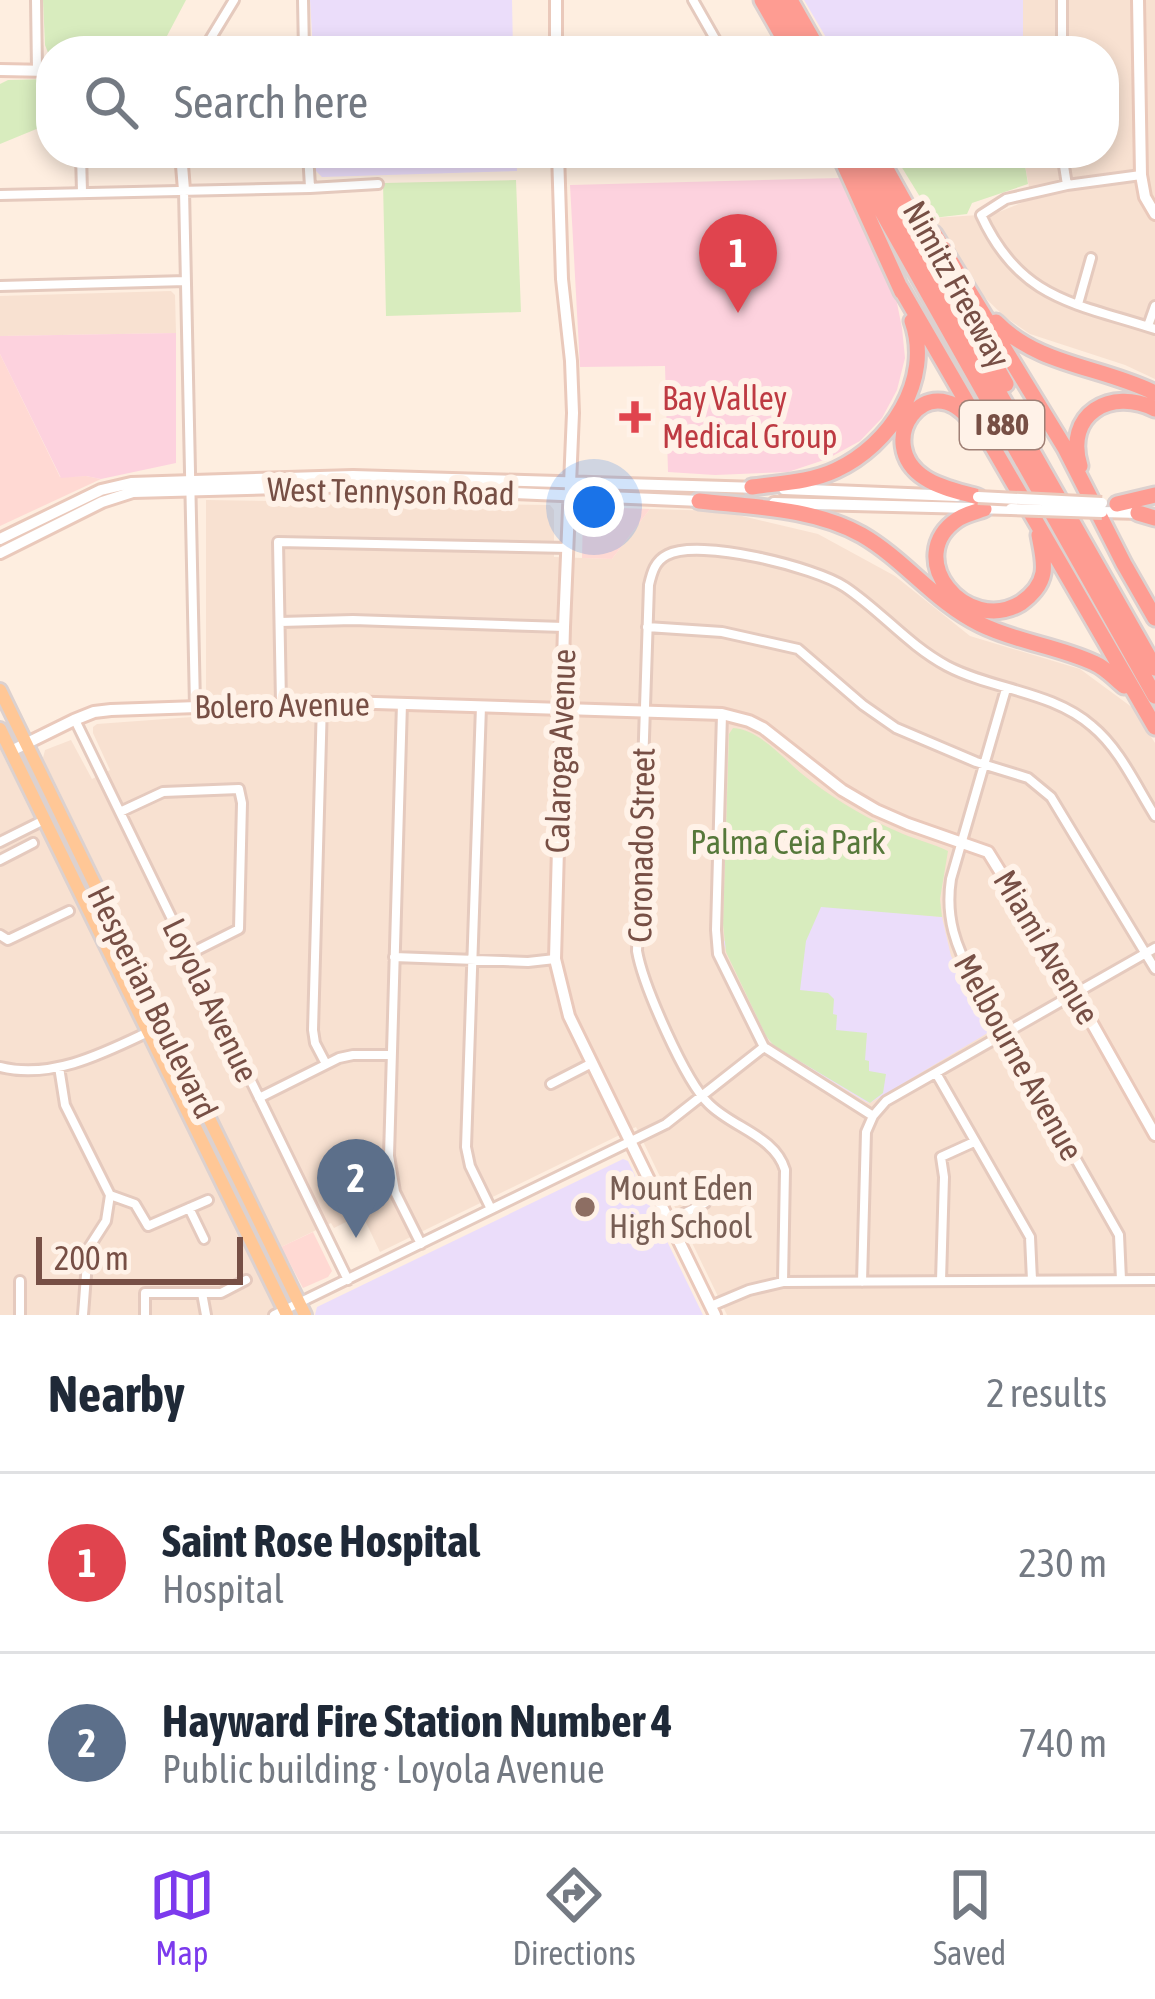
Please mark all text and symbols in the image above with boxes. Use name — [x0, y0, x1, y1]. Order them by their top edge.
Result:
search box — [36, 36, 1119, 168]
icon: search — [78, 69, 144, 135]
text: Search here — [174, 76, 368, 128]
street label: Nimitz Freeway — [896, 194, 1018, 374]
pin: 1 — [699, 214, 777, 313]
place label: Bay Valley Medical Group — [662, 379, 837, 455]
marker: Bay Valley Medical Group — [619, 401, 651, 433]
road number: I 880 — [960, 401, 1044, 449]
street label: West Tennyson Road — [267, 470, 515, 512]
your location — [564, 477, 624, 537]
street label: Calaroga Avenue — [537, 648, 583, 854]
street label: Bolero Avenue — [194, 684, 370, 726]
street label: Coronado Street — [620, 747, 662, 943]
park label: Palma Ceia Park — [690, 823, 886, 861]
street label: Miami Avenue — [986, 863, 1108, 1031]
street label: Hesperian Boulevard — [80, 880, 226, 1124]
street label: Loyola Avenue — [155, 912, 267, 1088]
street label: Melbourne Avenue — [947, 947, 1091, 1167]
pin: 2 — [317, 1139, 395, 1238]
place label: Mount Eden High School — [609, 1169, 753, 1245]
marker: Mount Eden High School — [572, 1194, 598, 1220]
scale bar — [36, 1231, 243, 1284]
text: 200 m — [54, 1239, 129, 1277]
text: Nearby — [48, 1364, 185, 1423]
text: 2 results — [986, 1371, 1107, 1415]
text: Saint Rose Hospital — [162, 1515, 480, 1567]
text: 1 — [78, 1541, 96, 1585]
text: 230 m — [1019, 1541, 1107, 1585]
text: Hospital — [162, 1567, 284, 1611]
text: Hayward Fire Station Number 4 — [162, 1695, 672, 1747]
text: 2 — [78, 1721, 96, 1765]
text: 740 m — [1019, 1721, 1107, 1765]
text: Public building · Loyola Avenue — [162, 1747, 605, 1791]
tab: Map — [149, 1862, 215, 1972]
tab: Directions — [512, 1862, 636, 1972]
tab: Saved — [933, 1862, 1006, 1972]

